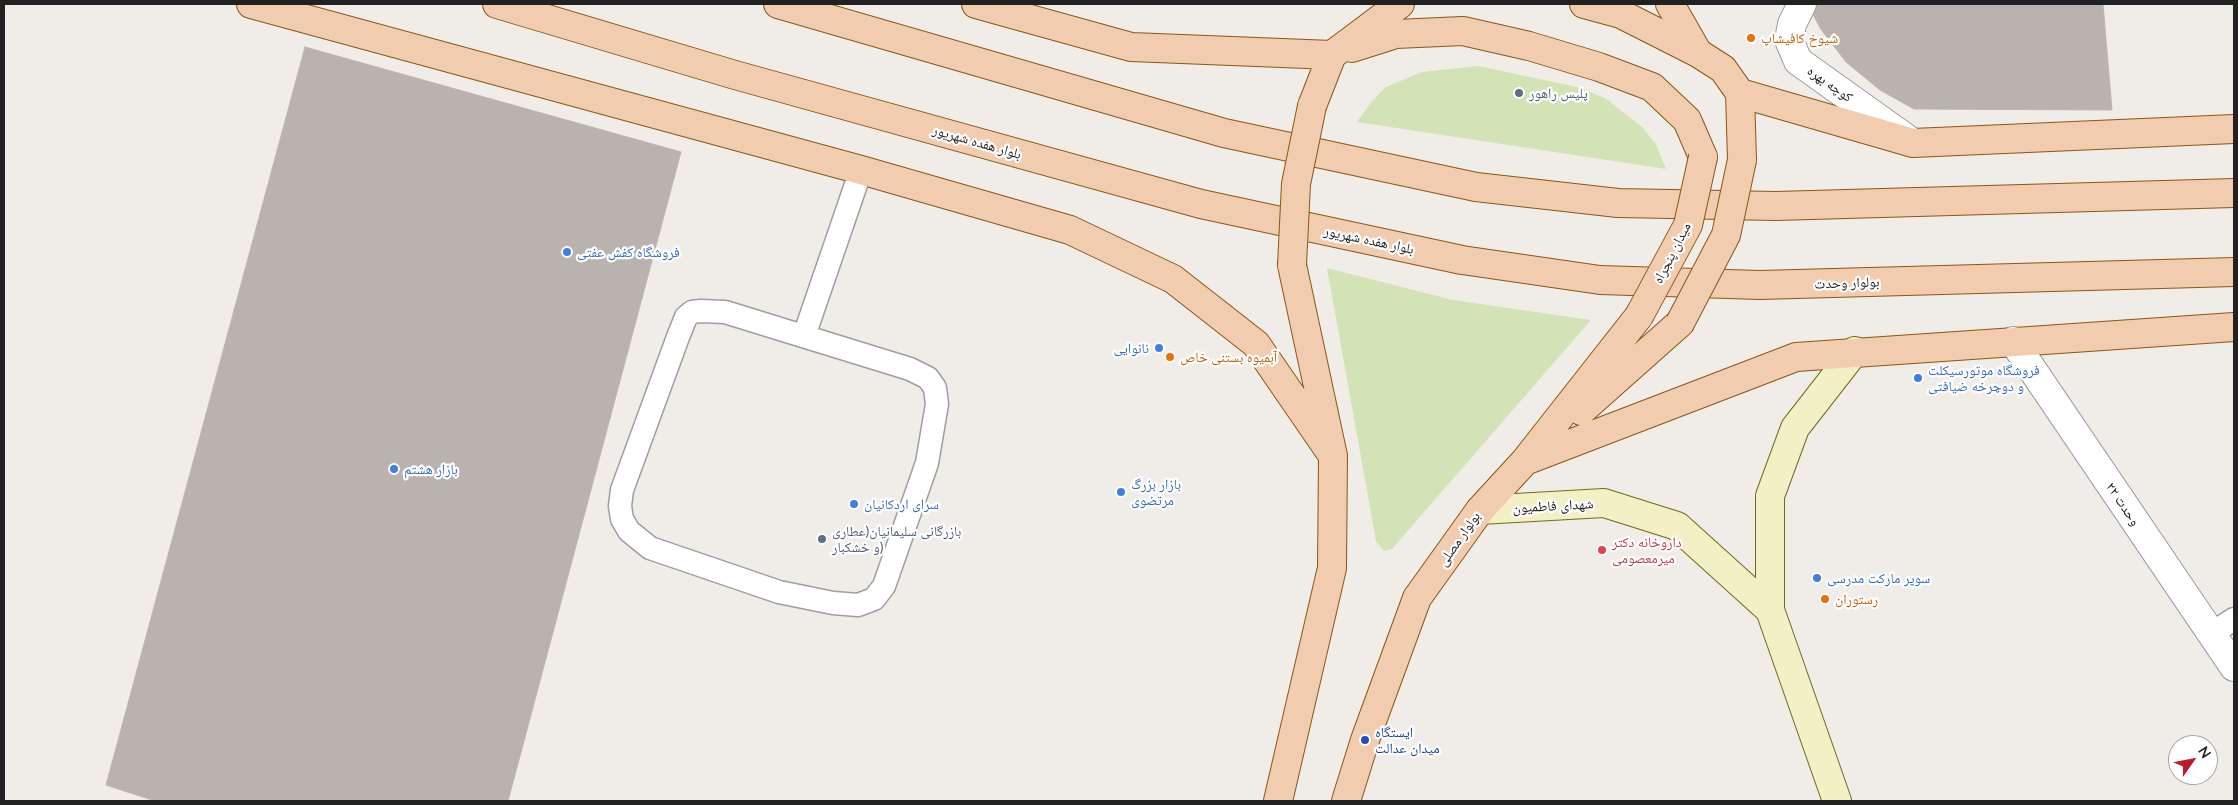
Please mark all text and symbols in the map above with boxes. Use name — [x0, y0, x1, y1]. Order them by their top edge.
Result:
place label: شیوخ کافیشاپ — [1761, 30, 1838, 46]
marker: شیوخ کافیشاپ — [1745, 32, 1757, 44]
street label: کوچه بهره — [1804, 62, 1856, 106]
place label: پلیس راهور — [1529, 85, 1588, 101]
marker: پلیس راهور — [1513, 87, 1525, 99]
street label: بلوار هفده شهریور — [931, 121, 1023, 163]
street label: میدان پنجراه — [1650, 220, 1694, 286]
street label: بلوار هفده شهریور — [1322, 222, 1416, 258]
place label: فروشگاه کفش عفتی — [577, 244, 680, 260]
marker: فروشگاه کفش عفتی — [561, 246, 573, 258]
street label: بولوار وحدت — [1814, 273, 1880, 293]
place label: نانوایی — [1113, 340, 1149, 356]
marker: نانوایی — [1153, 342, 1165, 354]
place label: آبمیوه بستنی خاص — [1180, 349, 1277, 365]
marker: آبمیوه بستنی خاص — [1164, 351, 1176, 363]
place label: فروشگاه موتورسیکلت و دوچرخه ضیافتی — [1928, 362, 2040, 394]
marker: فروشگاه موتورسیکلت و دوچرخه ضیافتی — [1912, 372, 1924, 384]
place label: بازار هشتم — [404, 461, 458, 477]
marker: بازار هشتم — [388, 463, 400, 475]
place label: بازار بزرگ مرتضوی — [1131, 476, 1181, 508]
street label: وحدت ۲۲ — [2102, 479, 2144, 529]
marker: بازار بزرگ مرتضوی — [1115, 486, 1127, 498]
street label: شهدای فاطمیون — [1512, 495, 1594, 517]
place label: سرای اردکانیان — [864, 496, 939, 512]
marker: سرای اردکانیان — [848, 498, 860, 510]
street label: بولوار مصلی — [1434, 509, 1484, 569]
place label: بازرگانی سلیمانیان(عطاری و خشکبار) — [832, 523, 961, 556]
marker: بازرگانی سلیمانیان(عطاری و خشکبار) — [816, 533, 828, 545]
place label: داروخانه دکتر میرمعصومی — [1612, 534, 1682, 566]
marker: داروخانه دکتر میرمعصومی — [1596, 544, 1608, 556]
place label: سوپر مارکت مدرسی — [1827, 570, 1930, 586]
marker: سوپر مارکت مدرسی — [1811, 572, 1823, 584]
place label: رستوران — [1835, 591, 1878, 607]
marker: رستوران — [1819, 593, 1831, 605]
place label: ایستگاه میدان عدالت — [1375, 724, 1440, 756]
marker: ایستگاه میدان عدالت — [1359, 734, 1371, 746]
north arrow — [2168, 735, 2218, 785]
text: N — [2195, 743, 2215, 761]

